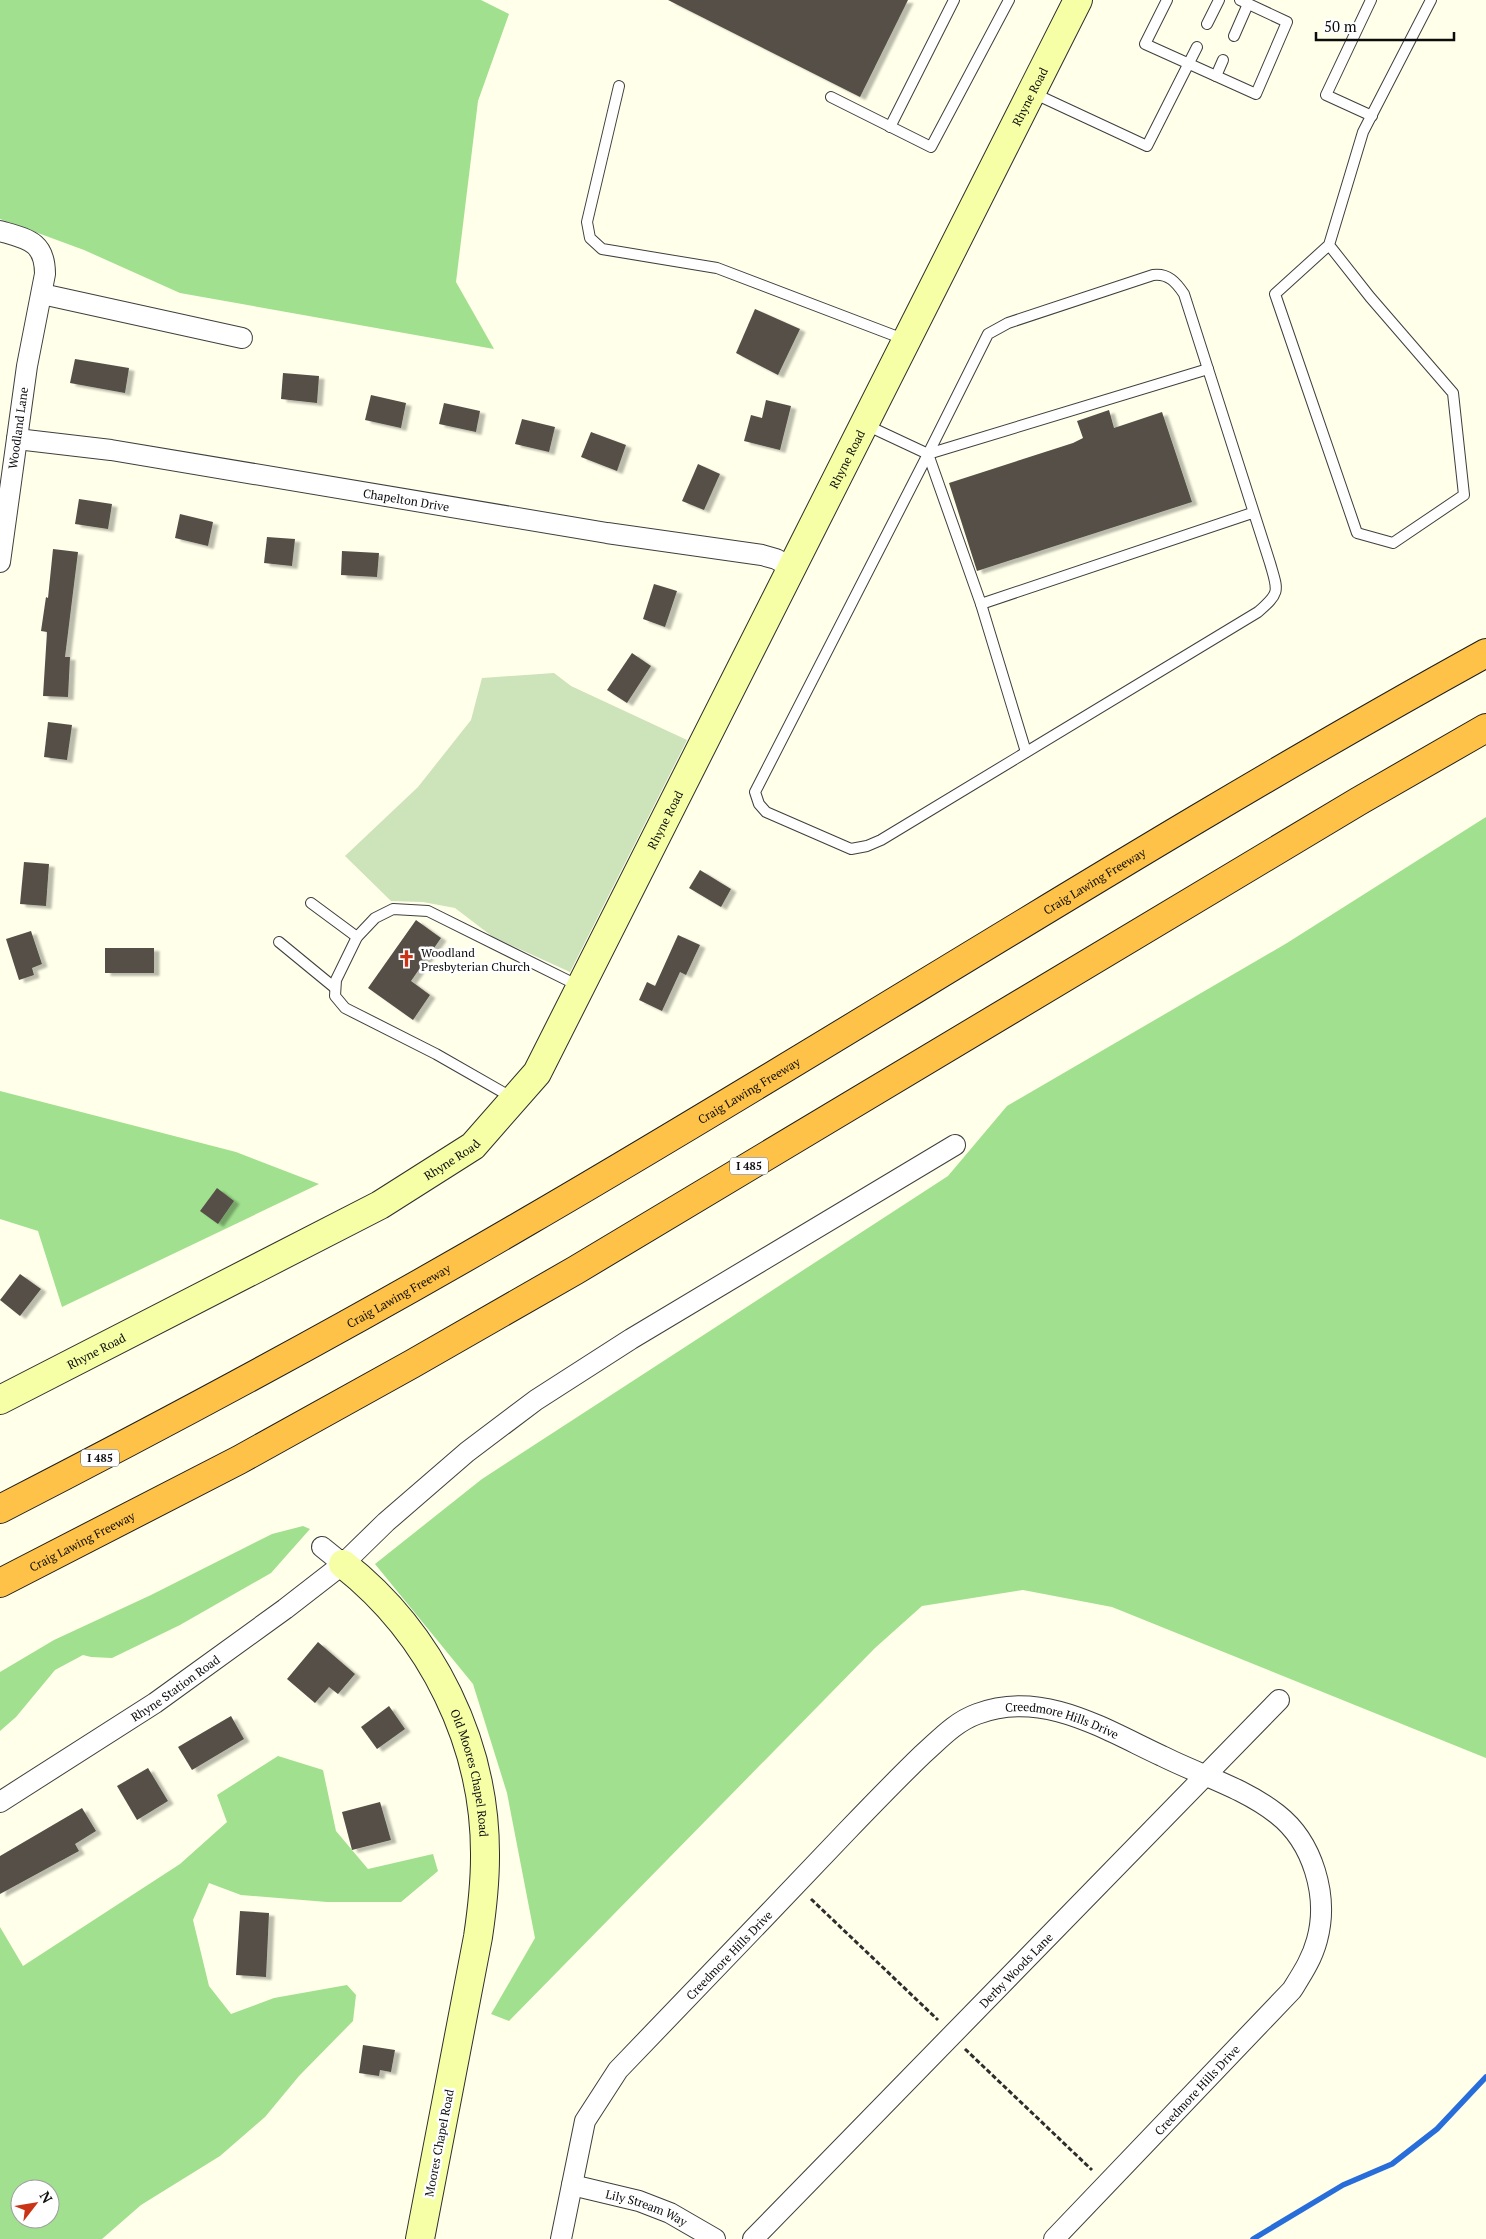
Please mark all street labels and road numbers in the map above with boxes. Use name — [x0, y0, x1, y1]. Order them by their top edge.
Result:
street label: Rhyne Road — [1008, 64, 1051, 128]
street label: Woodland Lane — [5, 386, 31, 470]
street label: Rhyne Road — [826, 427, 868, 491]
street label: Chapelton Drive — [362, 485, 450, 514]
street label: Rhyne Road — [644, 788, 686, 852]
street label: Craig Lawing Freeway — [1040, 844, 1149, 917]
street label: Craig Lawing Freeway — [695, 1053, 803, 1127]
street label: Rhyne Road — [421, 1136, 483, 1183]
road number: I 485 — [730, 1158, 768, 1174]
street label: Craig Lawing Freeway — [344, 1260, 454, 1331]
street label: Rhyne Road — [64, 1329, 128, 1372]
road number: I 485 — [81, 1450, 119, 1466]
street label: Craig Lawing Freeway — [26, 1507, 138, 1574]
street label: Rhyne Station Road — [128, 1651, 223, 1724]
street label: Creedmore Hills Drive — [1004, 1699, 1121, 1741]
street label: Old Moores Chapel Road — [448, 1707, 492, 1838]
street label: Creedmore Hills Drive — [683, 1907, 775, 2002]
street label: Derby Woods Lane — [976, 1929, 1055, 2011]
street label: Creedmore Hills Drive — [1151, 2042, 1243, 2138]
street label: Moores Chapel Road — [421, 2088, 457, 2198]
street label: Lily Stream Way — [604, 2186, 691, 2229]

